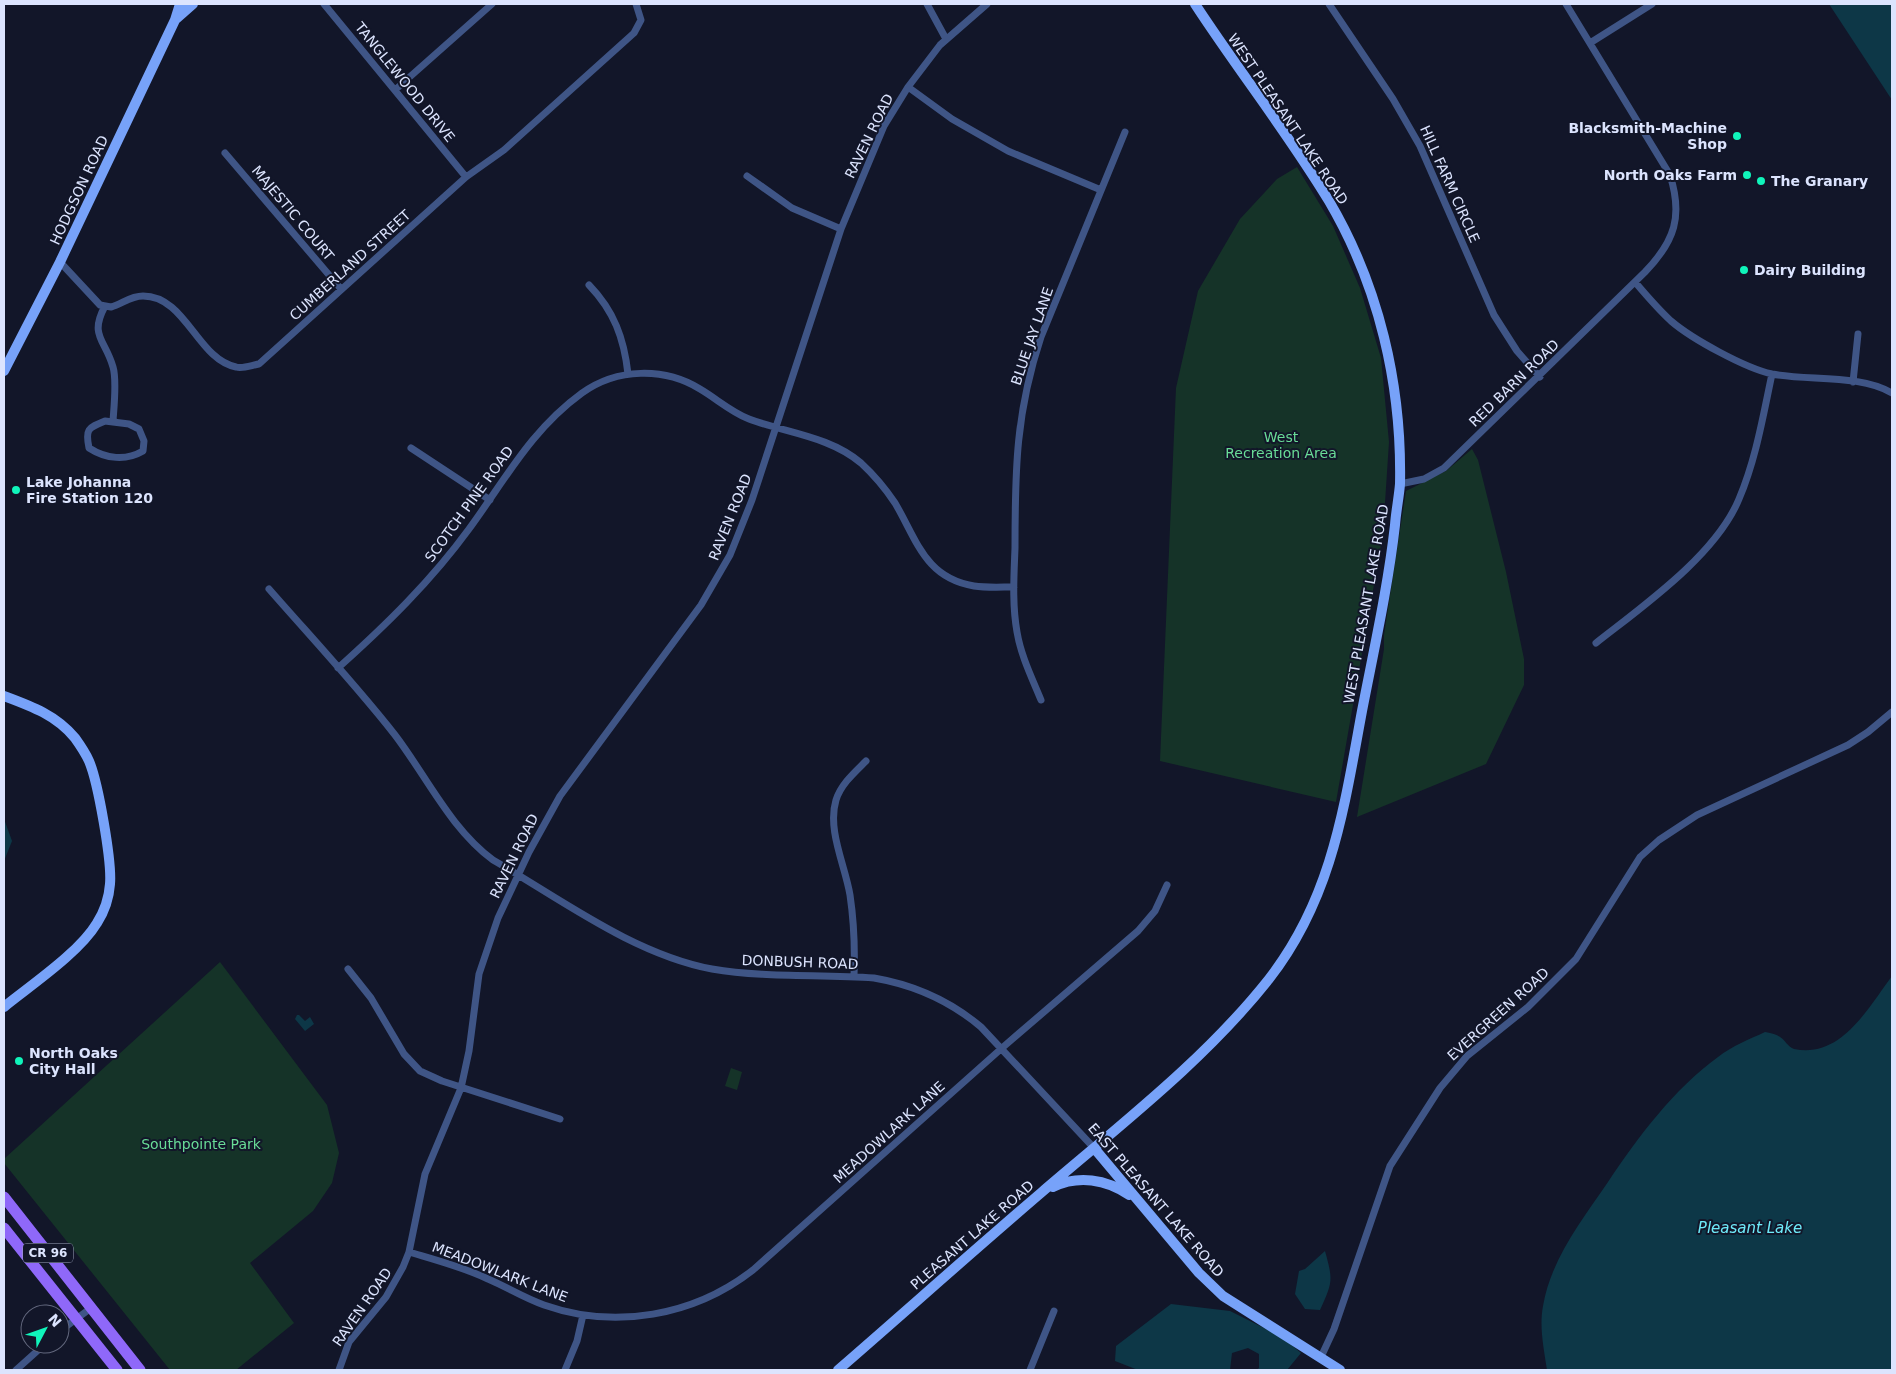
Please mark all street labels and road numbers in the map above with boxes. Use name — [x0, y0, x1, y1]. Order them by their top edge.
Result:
street label: TANGLEWOOD DRIVE — [351, 18, 458, 145]
street label: WEST PLEASANT LAKE ROAD — [1225, 31, 1351, 207]
street label: RAVEN ROAD — [842, 91, 896, 181]
street label: HILL FARM CIRCLE — [1417, 123, 1483, 245]
street label: HODGSON ROAD — [47, 133, 111, 247]
street label: MAJESTIC COURT — [249, 162, 338, 264]
street label: CUMBERLAND STREET — [286, 206, 414, 324]
street label: BLUE JAY LANE — [1008, 285, 1056, 387]
street label: RED BARN ROAD — [1466, 336, 1562, 430]
street label: SCOTCH PINE ROAD — [422, 443, 516, 565]
street label: RAVEN ROAD — [705, 471, 755, 563]
street label: WEST PLEASANT LAKE ROAD — [1341, 503, 1391, 705]
street label: RAVEN ROAD — [487, 811, 541, 901]
street label: DONBUSH ROAD — [741, 952, 859, 972]
street label: EVERGREEN ROAD — [1444, 964, 1552, 1064]
street label: MEADOWLARK LANE — [830, 1078, 948, 1186]
street label: EAST PLEASANT LAKE ROAD — [1085, 1120, 1227, 1280]
street label: PLEASANT LAKE ROAD — [907, 1177, 1037, 1293]
street label: MEADOWLARK LANE — [430, 1239, 570, 1305]
road number: CR 96 — [23, 1244, 73, 1262]
street label: RAVEN ROAD — [329, 1265, 395, 1349]

